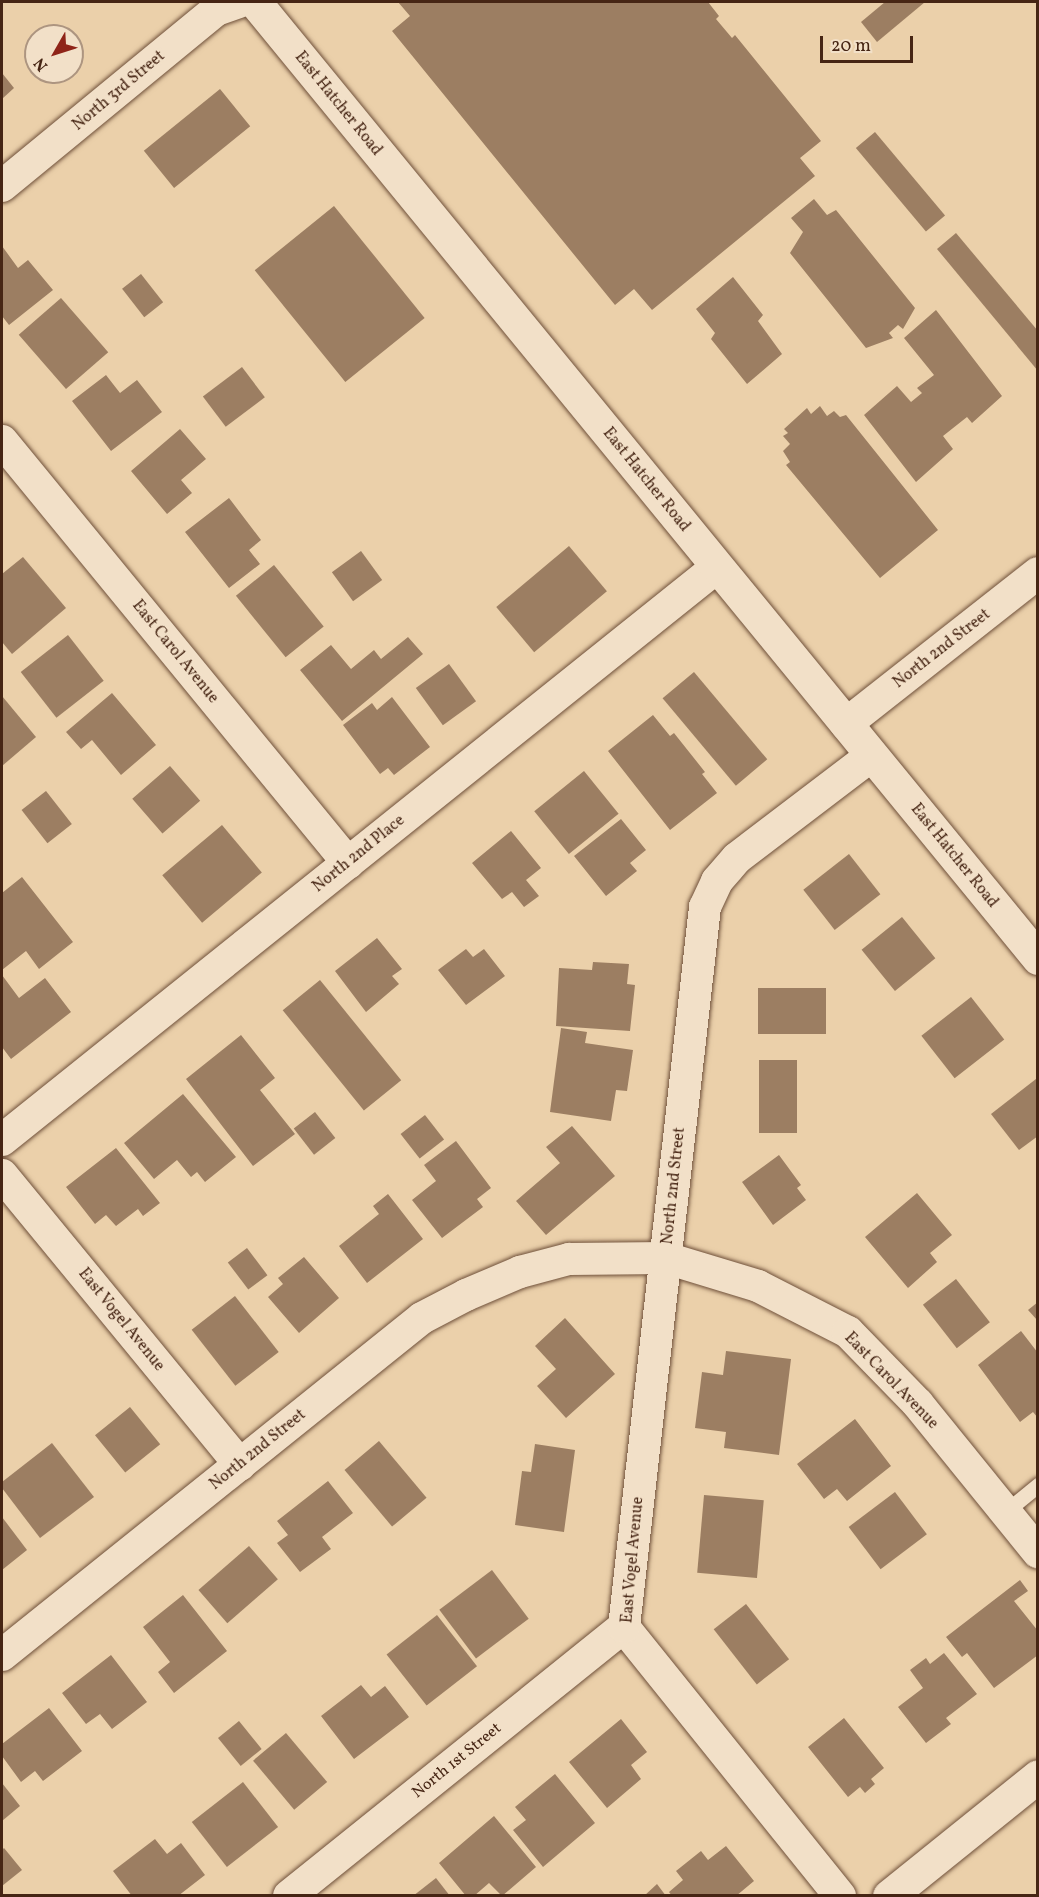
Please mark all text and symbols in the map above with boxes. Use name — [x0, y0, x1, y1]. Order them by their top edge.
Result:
north arrow — [24, 24, 84, 84]
scale bar — [823, 24, 916, 62]
text: 20 m — [831, 34, 871, 59]
street label: North 3rd Street — [69, 47, 169, 135]
street label: East Hatcher Road — [290, 48, 386, 160]
text: N — [29, 53, 54, 76]
street label: East Hatcher Road — [598, 424, 694, 536]
street label: East Carol Avenue — [128, 597, 222, 707]
street label: North 2nd Street — [890, 605, 994, 693]
street label: East Hatcher Road — [906, 800, 1002, 912]
street label: North 2nd Place — [309, 811, 409, 897]
street label: North 2nd Street — [658, 1126, 690, 1246]
street label: East Vogel Avenue — [73, 1264, 169, 1376]
street label: East Carol Avenue — [840, 1329, 942, 1433]
street label: North 2nd Street — [206, 1405, 310, 1495]
street label: East Vogel Avenue — [618, 1496, 648, 1624]
street label: North 1st Street — [409, 1719, 505, 1803]

